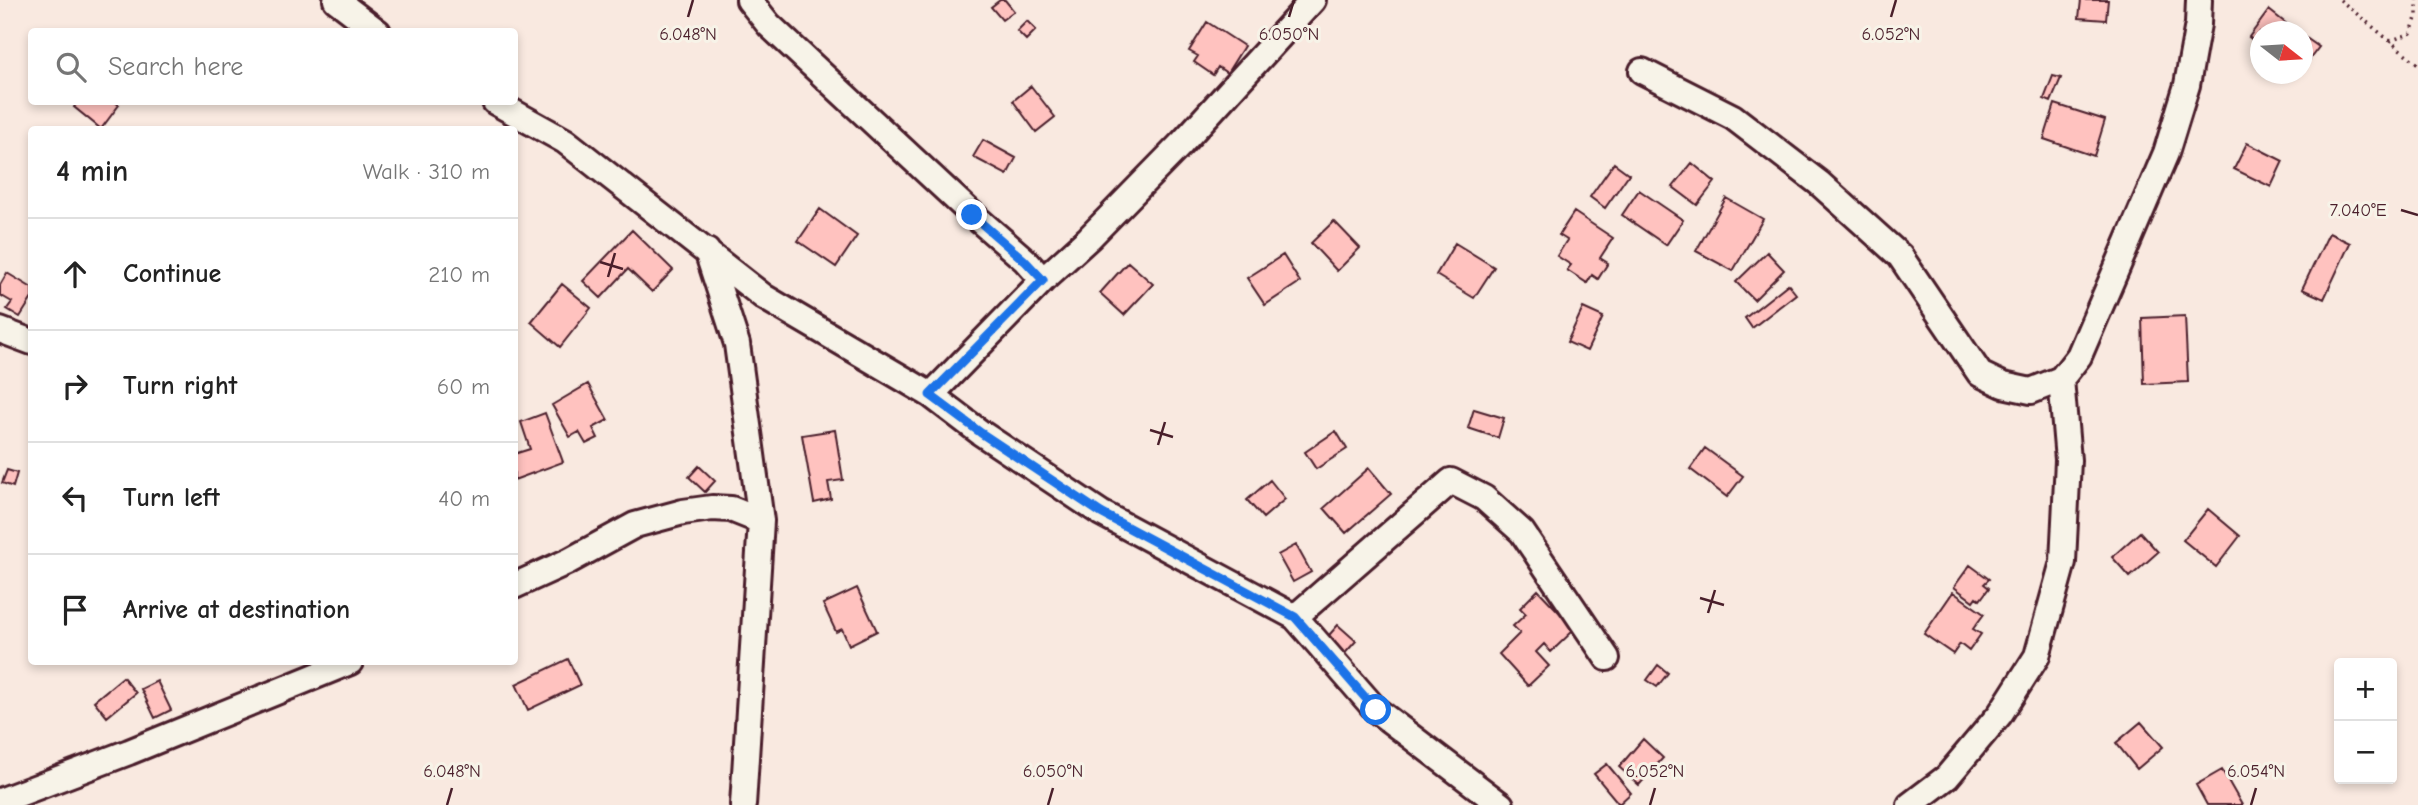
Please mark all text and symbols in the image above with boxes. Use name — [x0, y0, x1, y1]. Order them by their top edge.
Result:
north arrow — [2250, 21, 2313, 84]
text: 6.048°N — [659, 24, 717, 45]
text: 6.050°N — [1259, 24, 1319, 45]
text: 6.052°N — [1862, 24, 1920, 45]
search box — [28, 28, 518, 105]
icon: search — [52, 48, 90, 86]
text: Search here — [108, 52, 243, 82]
text: 4 min — [56, 154, 128, 189]
text: Walk · 310 m — [363, 158, 490, 185]
route end — [956, 199, 987, 230]
text: 7.040°E — [2329, 200, 2387, 221]
icon: ahead — [56, 255, 94, 293]
text: Continue — [123, 259, 221, 289]
text: 210 m — [428, 261, 490, 288]
icon: right — [56, 367, 94, 405]
text: Turn right — [123, 371, 237, 401]
text: 60 m — [437, 373, 490, 400]
icon: left — [56, 479, 94, 517]
text: Turn left — [123, 483, 220, 513]
text: 40 m — [438, 485, 490, 512]
icon: arrive — [56, 591, 94, 629]
text: Arrive at destination — [123, 595, 350, 625]
map controls — [2334, 658, 2397, 784]
button: + — [2334, 658, 2397, 721]
route start — [1360, 694, 1391, 725]
button: − — [2334, 721, 2397, 784]
text: 6.048°N — [423, 761, 481, 782]
text: 6.050°N — [1023, 761, 1083, 782]
text: 6.052°N — [1626, 761, 1684, 782]
text: 6.054°N — [2227, 761, 2285, 782]

